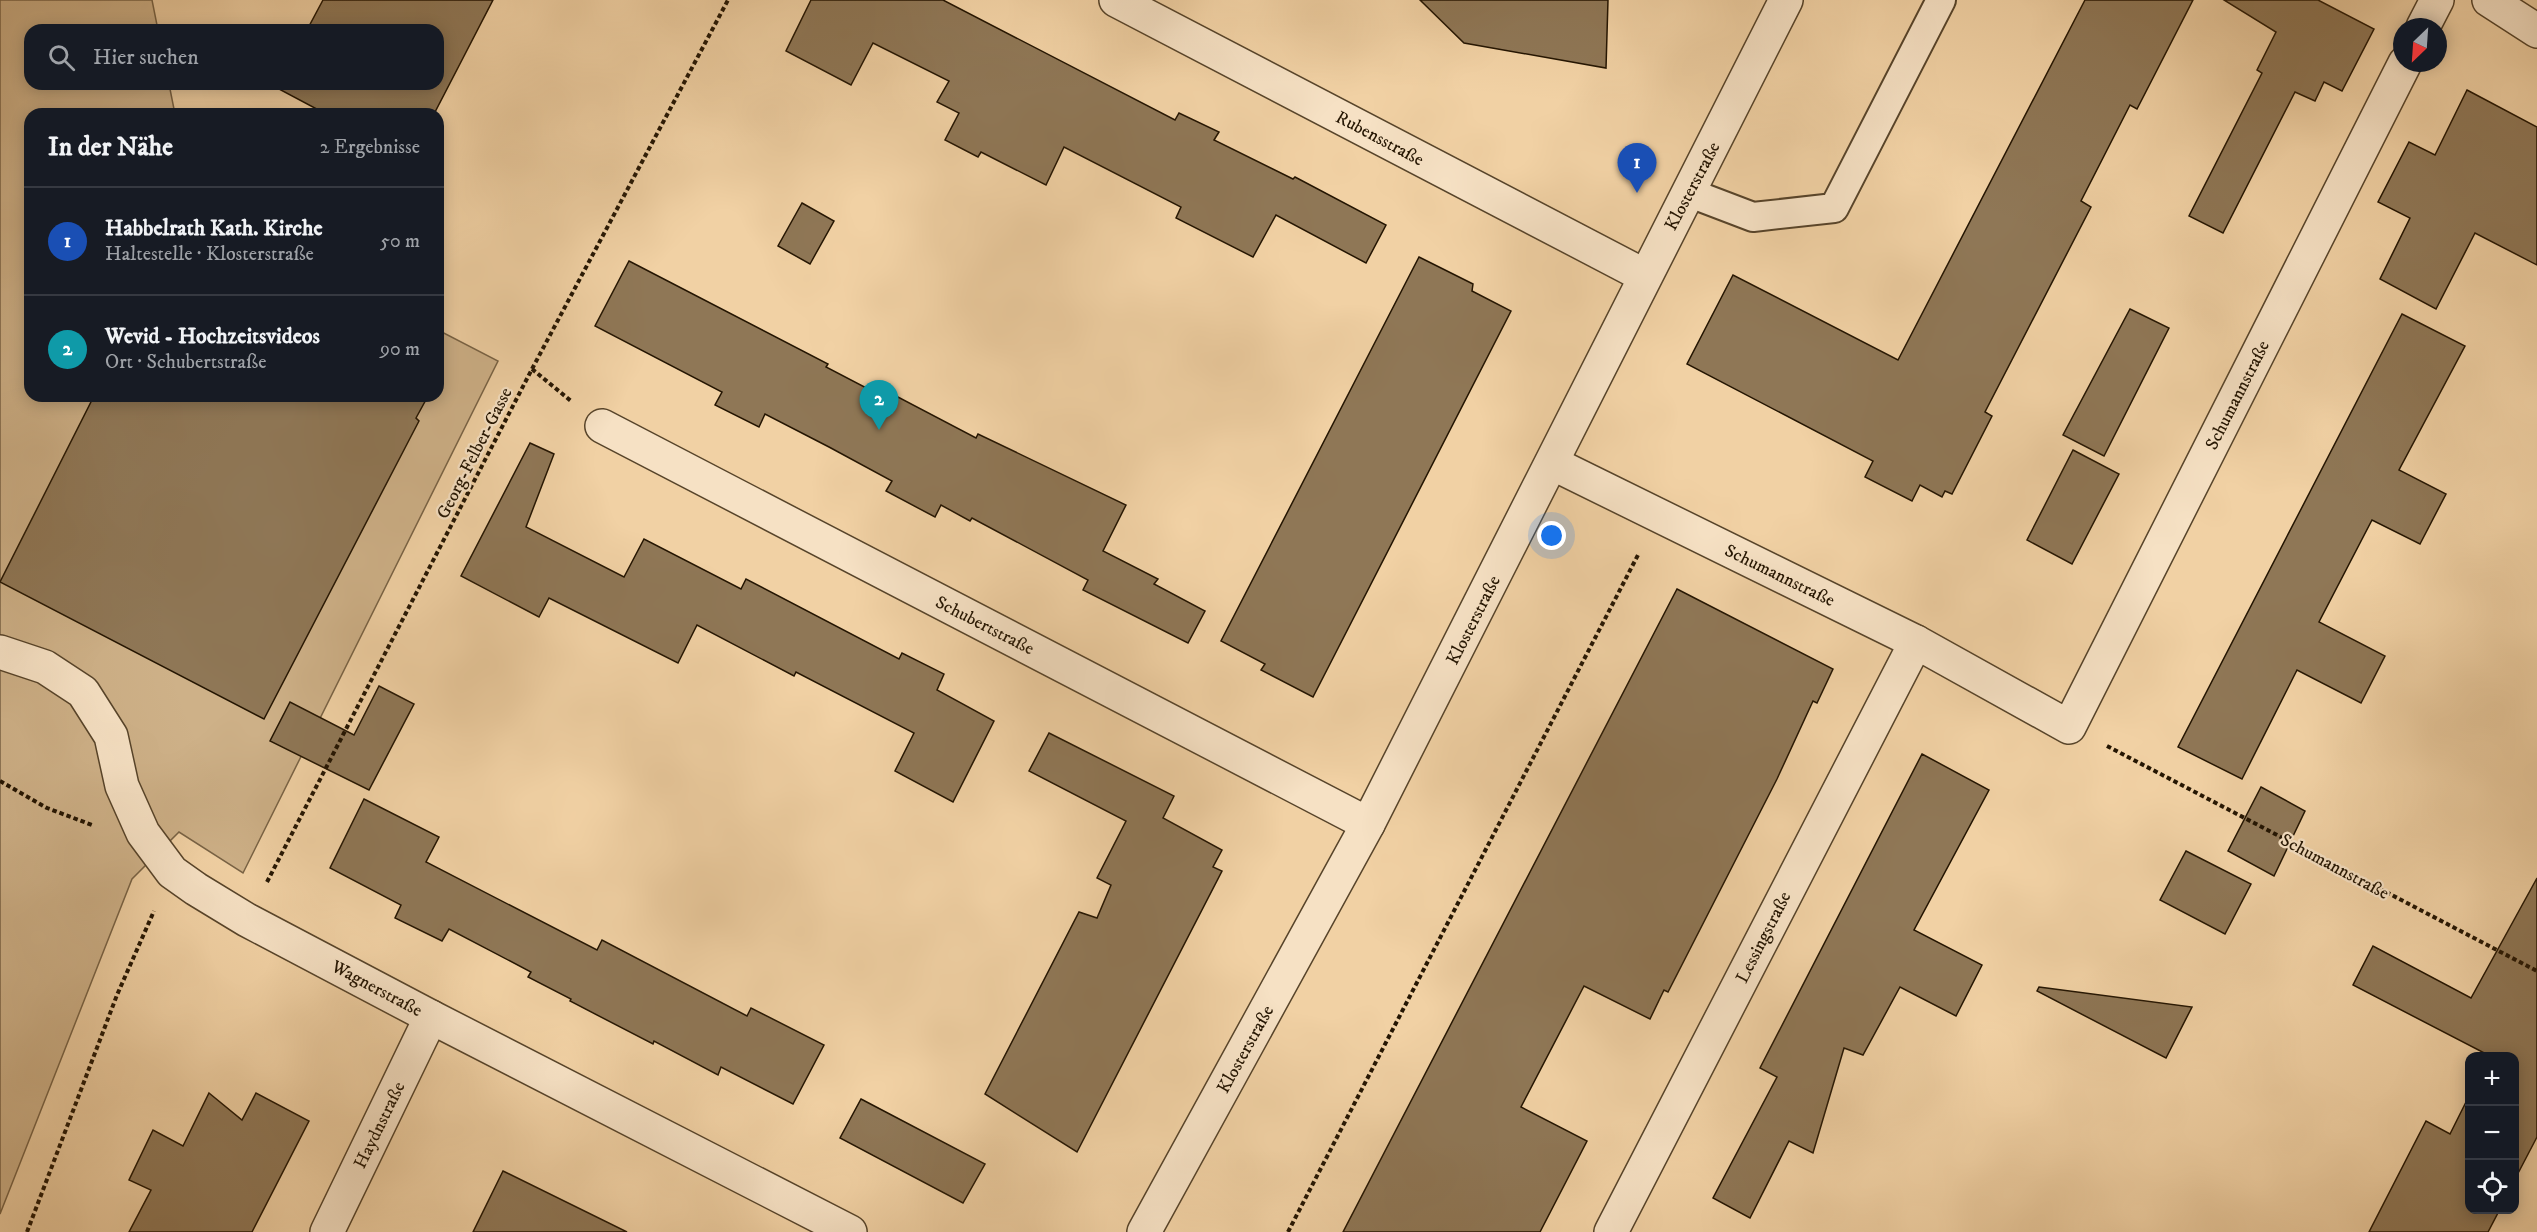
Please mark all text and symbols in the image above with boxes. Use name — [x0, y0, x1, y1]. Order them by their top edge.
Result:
north arrow — [2393, 18, 2447, 72]
search box — [24, 24, 444, 90]
icon: search — [45, 41, 78, 74]
text: Hier suchen — [93, 44, 199, 71]
street label: Rubensstraße — [1332, 107, 1427, 171]
text: In der Nähe — [48, 131, 173, 164]
text: 2 Ergebnisse — [320, 135, 420, 160]
street label: Klosterstraße — [1660, 138, 1725, 235]
pin: 1 — [1618, 144, 1656, 193]
text: Habbelrath Kath. Kirche — [105, 215, 323, 242]
text: 1 — [64, 229, 71, 254]
text: 50 m — [380, 229, 420, 254]
text: Haltestelle · Klosterstraße — [105, 242, 314, 267]
text: Wevid - Hochzeitsvideos — [105, 323, 320, 350]
text: 2 — [63, 337, 72, 362]
text: 90 m — [380, 337, 420, 362]
street label: Schumannstraße — [2201, 337, 2275, 454]
text: Ort · Schubertstraße — [105, 350, 266, 375]
pin: 2 — [860, 380, 898, 430]
street label: Georg-Felber-Gasse — [432, 384, 518, 523]
your location — [1537, 521, 1566, 550]
street label: Schumannstraße — [1721, 540, 1838, 612]
street label: Klosterstraße — [1442, 572, 1506, 669]
street label: Schubertstraße — [931, 592, 1038, 660]
street label: Schumannstraße — [2277, 829, 2393, 905]
street label: Lessingstraße — [1731, 888, 1796, 987]
street label: Wagnerstraße — [326, 955, 426, 1022]
street label: Klosterstraße — [1213, 1002, 1279, 1097]
map controls — [2465, 1052, 2519, 1214]
button: + — [2465, 1052, 2519, 1106]
street label: Haydnstraße — [349, 1078, 410, 1172]
button: − — [2465, 1106, 2519, 1160]
button: locate — [2465, 1160, 2519, 1214]

